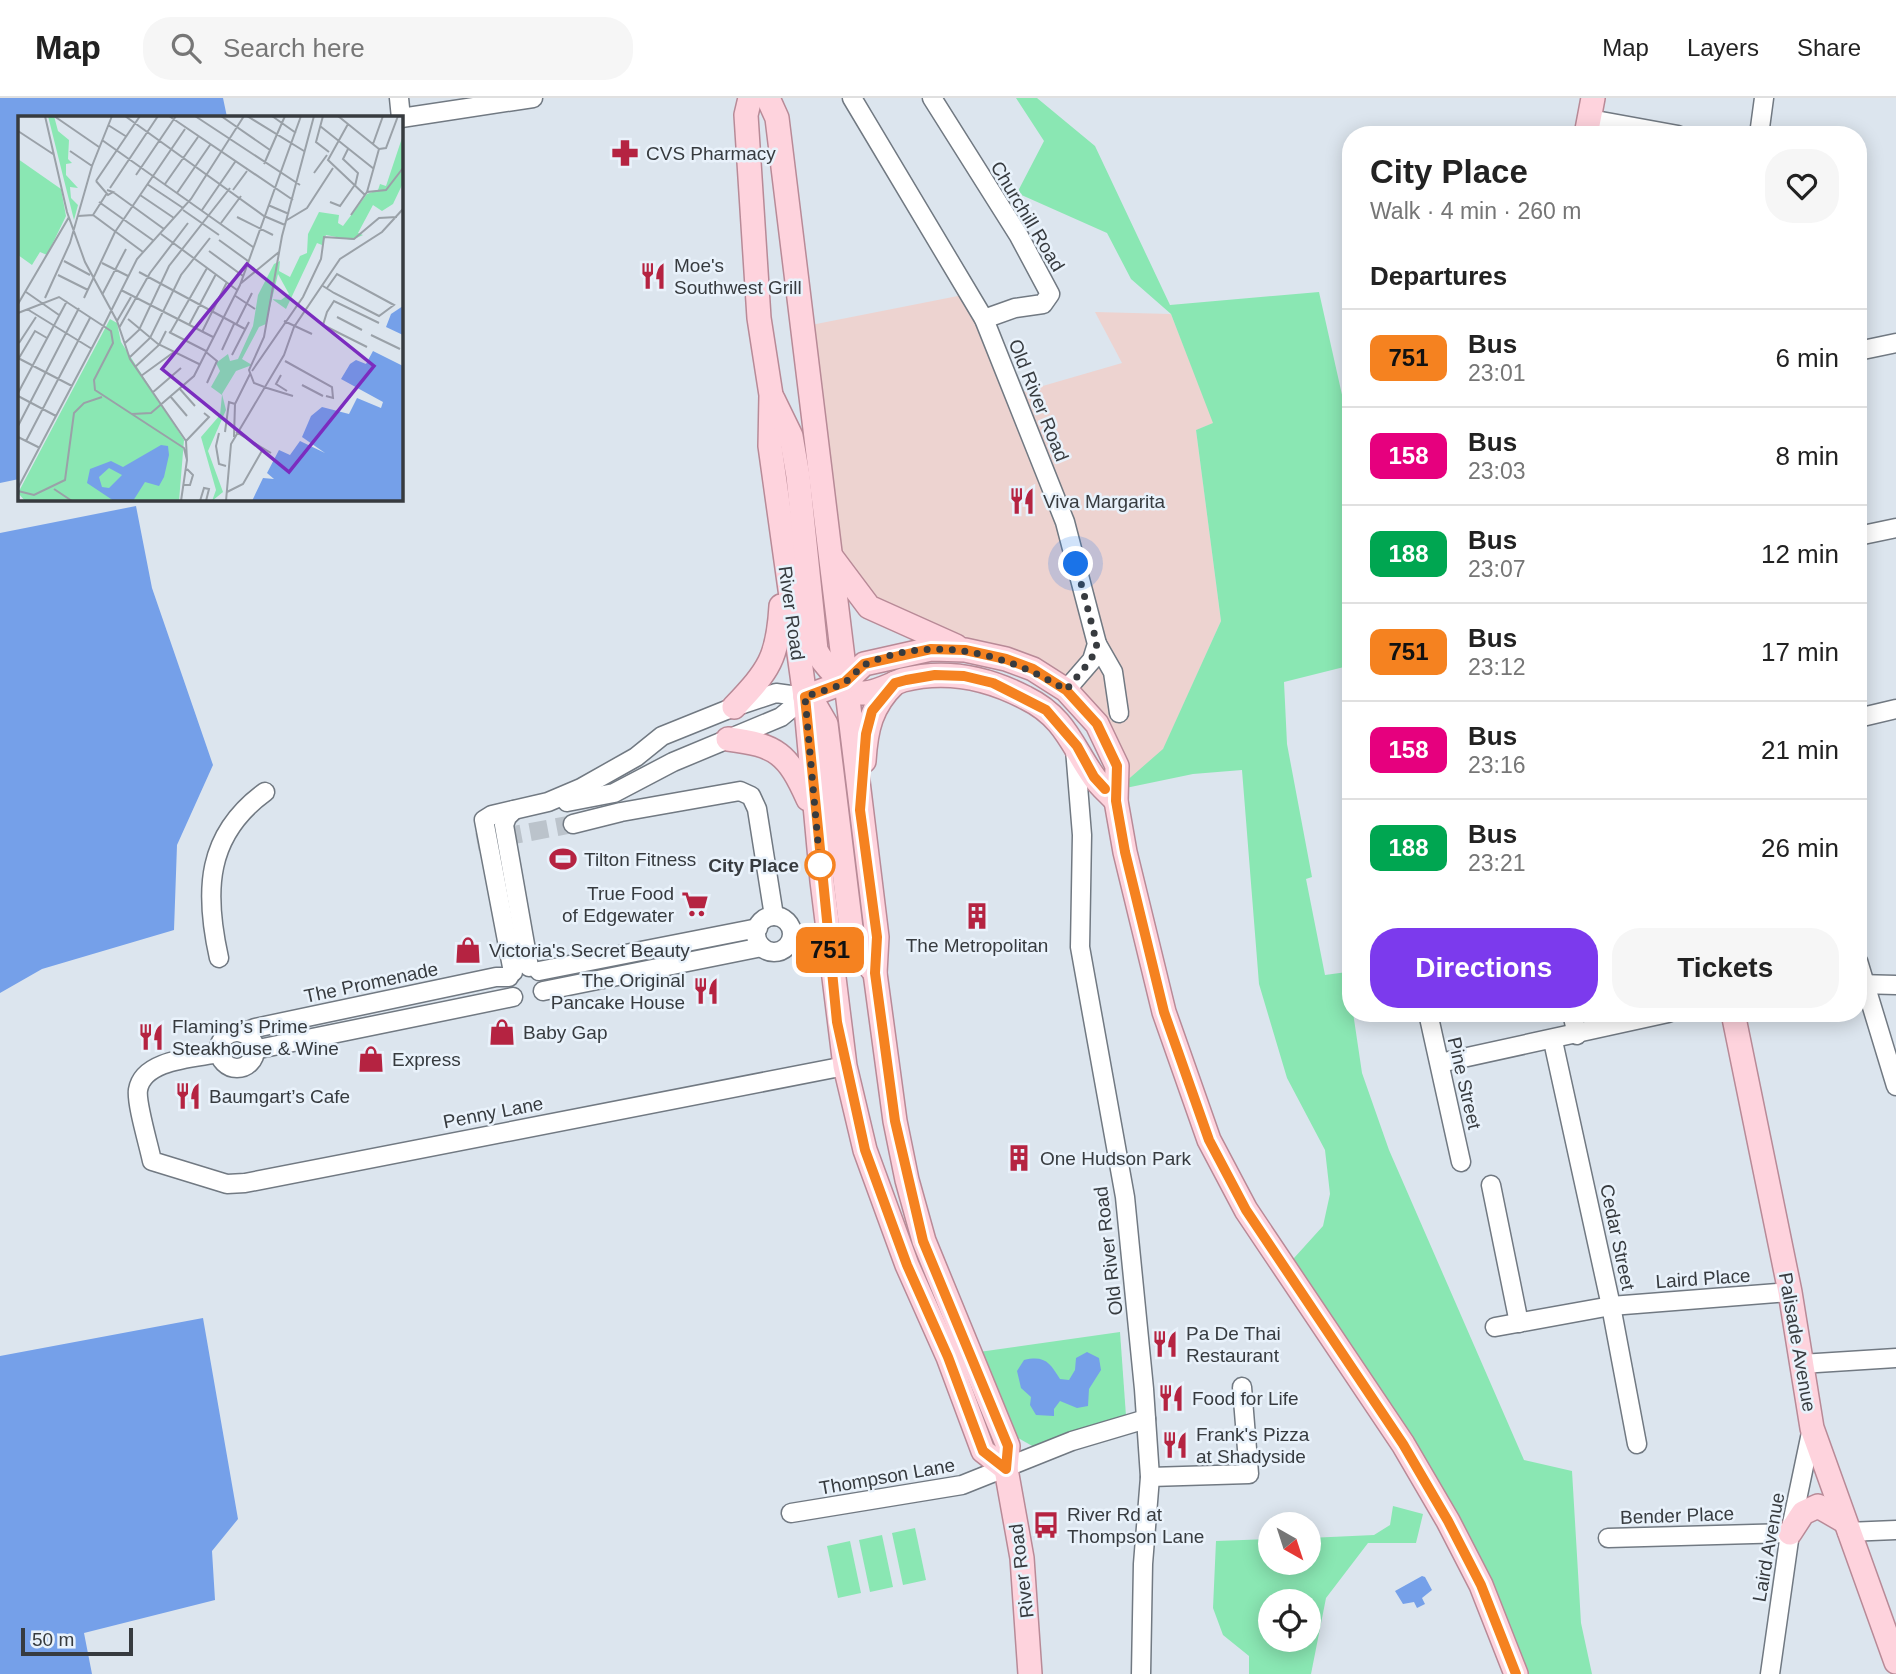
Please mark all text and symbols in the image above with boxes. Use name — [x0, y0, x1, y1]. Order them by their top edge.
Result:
search box — [143, 17, 633, 80]
text: Map — [35, 29, 101, 66]
icon: search — [167, 29, 205, 67]
text: Search here — [223, 33, 365, 63]
text: Map — [1602, 34, 1649, 61]
text: Layers — [1687, 34, 1759, 61]
text: Share — [1797, 34, 1861, 61]
inset map — [18, 116, 402, 500]
pharmacy icon: CVS Pharmacy — [610, 138, 640, 168]
place label: CVS Pharmacy — [646, 143, 776, 164]
button: heart — [1765, 149, 1839, 223]
text: City Place — [1370, 153, 1528, 190]
street label: Churchill Road — [986, 157, 1069, 275]
text: Walk · 4 min · 260 m — [1370, 198, 1581, 224]
place label: Moe's Southwest Grill — [674, 255, 802, 298]
restaurant icon: Moe's Southwest Grill — [638, 261, 668, 291]
text: Departures — [1370, 261, 1507, 291]
text: Bus — [1468, 329, 1517, 359]
street label: Old River Road — [1004, 336, 1073, 464]
text: 6 min — [1775, 343, 1839, 373]
text: 751 — [1388, 344, 1429, 371]
text: 23:01 — [1468, 360, 1526, 386]
text: Bus — [1468, 427, 1517, 457]
text: 8 min — [1775, 441, 1839, 471]
text: 158 — [1388, 442, 1429, 469]
text: 23:03 — [1468, 458, 1526, 484]
restaurant icon: Viva Margarita — [1007, 486, 1037, 516]
place label: Viva Margarita — [1043, 491, 1166, 512]
text: Bus — [1468, 525, 1517, 555]
text: 12 min — [1761, 539, 1839, 569]
text: 188 — [1388, 540, 1429, 567]
your location — [1058, 546, 1093, 581]
text: 23:07 — [1468, 556, 1526, 582]
street label: River Road — [774, 565, 809, 662]
text: Bus — [1468, 623, 1517, 653]
text: 17 min — [1761, 637, 1839, 667]
text: 751 — [1388, 638, 1429, 665]
text: 23:12 — [1468, 654, 1526, 680]
text: Bus — [1468, 721, 1517, 751]
text: 21 min — [1761, 735, 1839, 765]
text: 158 — [1388, 736, 1429, 763]
text: 23:16 — [1468, 752, 1526, 778]
text: Bus — [1468, 819, 1517, 849]
text: 26 min — [1761, 833, 1839, 863]
text: 188 — [1388, 834, 1429, 861]
sports icon: Tilton Fitness — [548, 844, 578, 874]
place label: Tilton Fitness — [584, 849, 696, 870]
marker: City Place — [805, 850, 835, 880]
text: 23:21 — [1468, 850, 1526, 876]
place label: City Place — [708, 855, 799, 876]
place label: True Food of Edgewater — [562, 883, 675, 926]
supermarket icon: True Food of Edgewater — [680, 889, 710, 919]
building icon: The Metropolitan — [962, 901, 992, 931]
line badge: 751 — [790, 927, 870, 973]
button: Directions — [1370, 928, 1598, 1008]
button: Tickets — [1612, 928, 1839, 1008]
shop icon: Victoria's Secret Beauty — [453, 935, 483, 965]
place label: The Metropolitan — [906, 935, 1048, 956]
text: 751 — [810, 936, 850, 963]
place label: Victoria's Secret Beauty — [489, 940, 690, 961]
street label: The Promenade — [302, 958, 440, 1007]
place label: The Original Pancake House — [551, 970, 685, 1013]
restaurant icon: The Original Pancake House — [691, 976, 721, 1006]
place label: Flaming’s Prime Steakhouse & Wine — [172, 1016, 339, 1059]
shop icon: Baby Gap — [487, 1017, 517, 1047]
restaurant icon: Flaming’s Prime Steakhouse & Wine — [136, 1022, 166, 1052]
place label: Baby Gap — [523, 1022, 608, 1043]
street label: Pine Street — [1444, 1035, 1485, 1132]
shop icon: Express — [356, 1044, 386, 1074]
place label: Express — [392, 1049, 461, 1070]
restaurant icon: Baumgart’s Cafe — [173, 1081, 203, 1111]
place label: Baumgart’s Cafe — [209, 1086, 350, 1107]
street label: Penny Lane — [441, 1093, 545, 1132]
building icon: One Hudson Park — [1004, 1143, 1034, 1173]
place label: One Hudson Park — [1040, 1148, 1192, 1169]
street label: Cedar Street — [1596, 1182, 1639, 1293]
street label: Old River Road — [1090, 1185, 1127, 1317]
street label: Laird Place — [1655, 1265, 1751, 1292]
street label: Palisade Avenue — [1775, 1271, 1820, 1413]
place label: Pa De Thai Restaurant — [1186, 1323, 1281, 1366]
restaurant icon: Pa De Thai Restaurant — [1150, 1329, 1180, 1359]
restaurant icon: Food for Life — [1156, 1383, 1186, 1413]
place label: Food for Life — [1192, 1388, 1299, 1409]
place label: Frank's Pizza at Shadyside — [1196, 1424, 1310, 1467]
restaurant icon: Frank's Pizza at Shadyside — [1160, 1430, 1190, 1460]
street label: Thompson Lane — [818, 1454, 957, 1499]
street label: Laird Avenue — [1749, 1491, 1788, 1603]
street label: Bender Place — [1620, 1503, 1734, 1528]
place label: River Rd at Thompson Lane — [1067, 1504, 1204, 1547]
bus stop icon: River Rd at Thompson Lane — [1031, 1510, 1061, 1540]
north arrow — [1258, 1512, 1321, 1575]
map controls — [1258, 1512, 1321, 1652]
street label: River Road — [1005, 1522, 1038, 1619]
button: locate — [1258, 1589, 1321, 1652]
scale bar — [21, 1625, 133, 1657]
text: 50 m — [32, 1629, 74, 1650]

